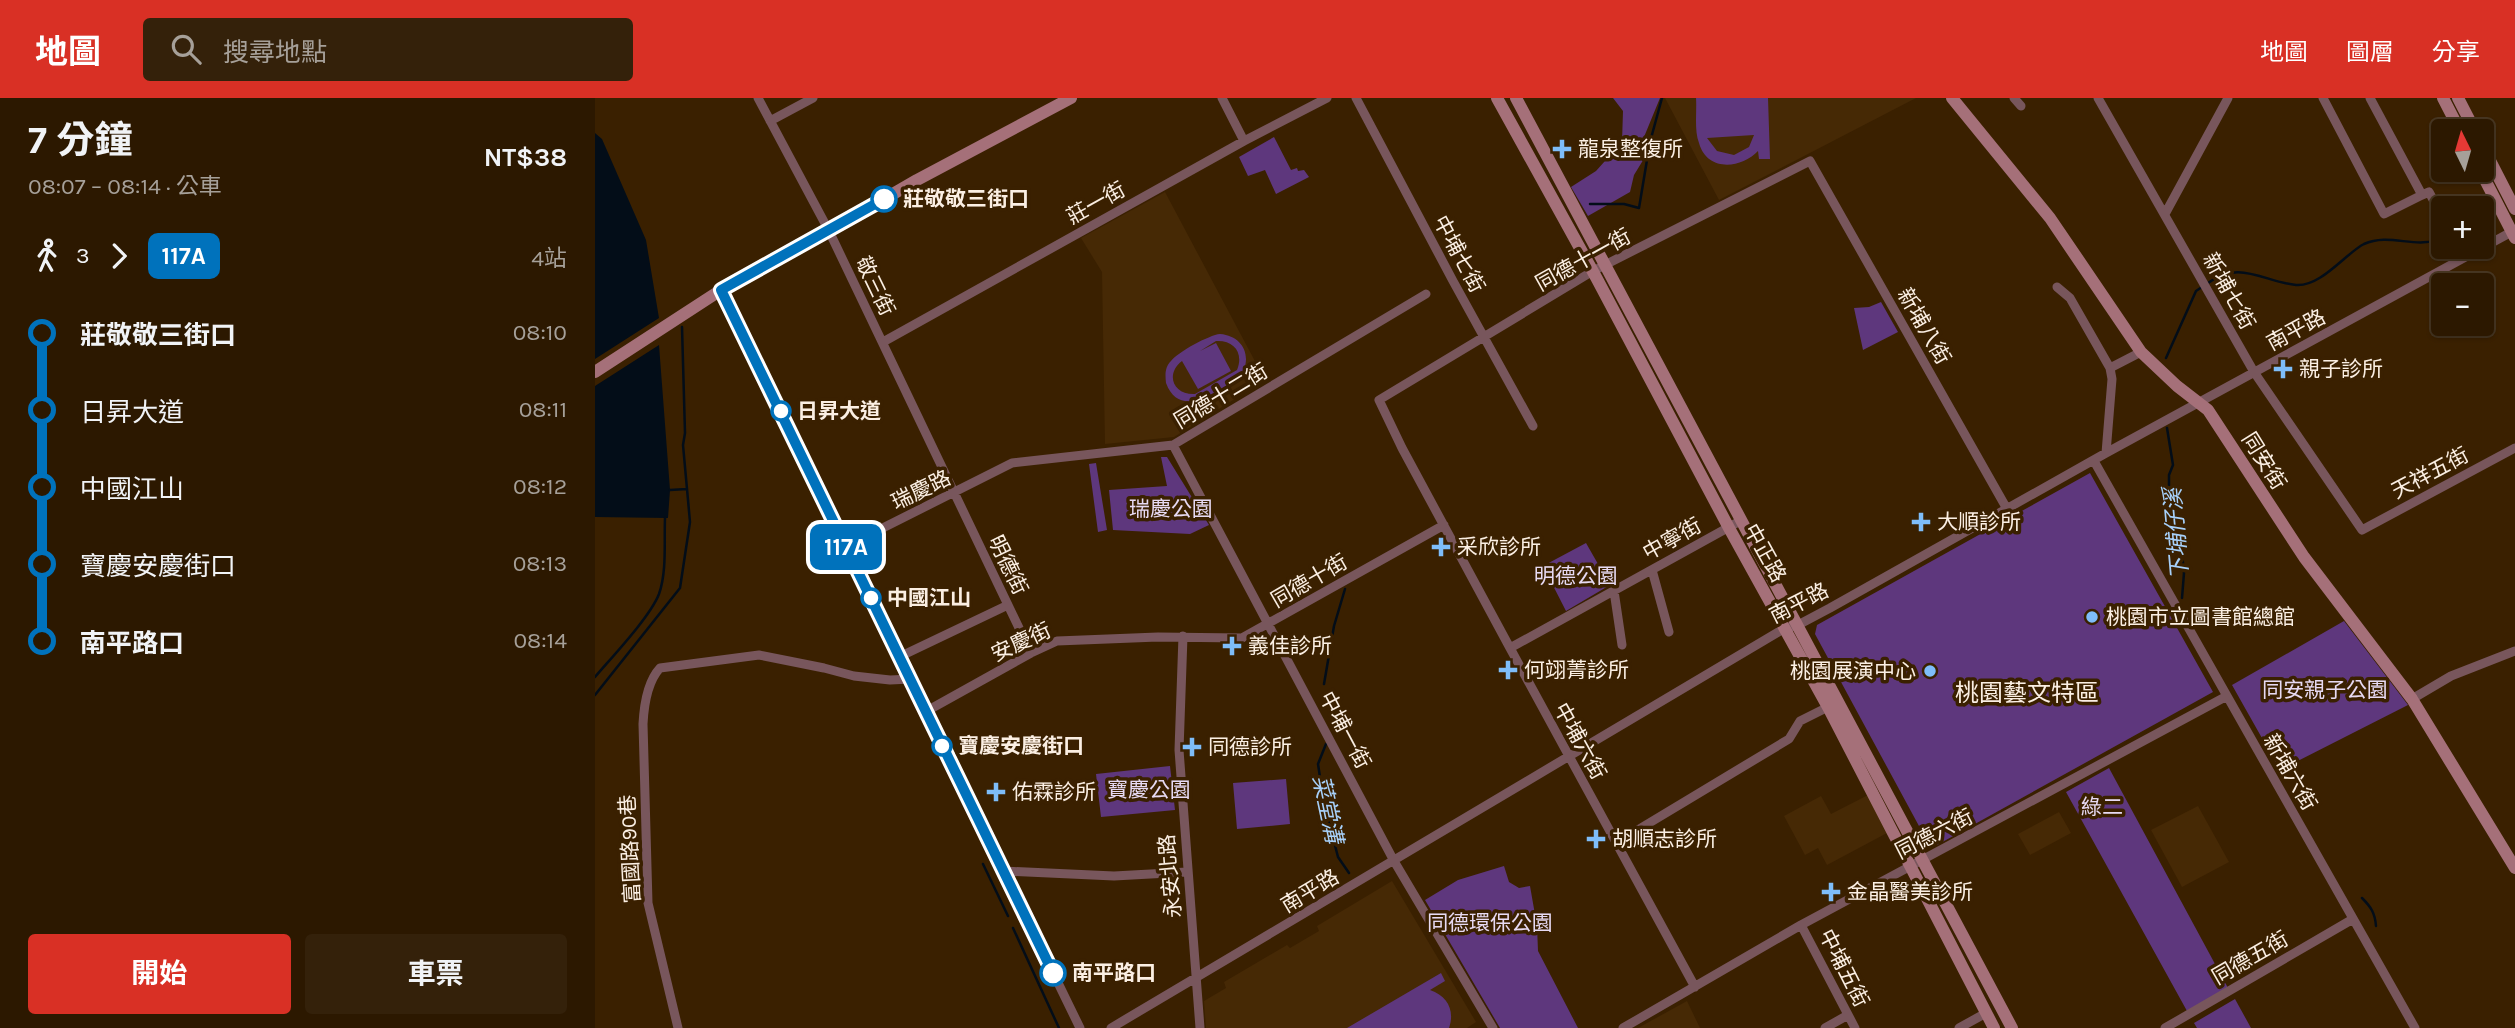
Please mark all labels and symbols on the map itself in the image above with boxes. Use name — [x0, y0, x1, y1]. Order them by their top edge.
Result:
north arrow — [2431, 119, 2494, 182]
place label: 龍泉整復所 — [1578, 137, 1683, 161]
marker: 龍泉整復所 — [1552, 139, 1572, 159]
street label: 莊一街 — [1063, 177, 1129, 229]
marker: 莊敬敬三街口 — [871, 186, 897, 212]
place label: 莊敬敬三街口 — [903, 187, 1029, 211]
street label: 中埔七街 — [1429, 211, 1489, 297]
street label: 同德十一街 — [1531, 224, 1635, 296]
street label: 新埔七街 — [2198, 248, 2260, 334]
street label: 敬三街 — [850, 252, 900, 320]
street label: 新埔八街 — [1893, 284, 1955, 368]
street label: 南平路 — [2263, 305, 2329, 355]
place label: 親子診所 — [2299, 357, 2383, 381]
street label: 同德十二街 — [1170, 359, 1272, 433]
marker: 親子診所 — [2273, 359, 2293, 379]
place label: 日昇大道 — [797, 399, 881, 423]
marker: 日昇大道 — [771, 401, 791, 421]
street label: 同安街 — [2237, 428, 2291, 494]
street label: 天祥五街 — [2387, 443, 2473, 503]
street label: 瑞慶路 — [887, 465, 955, 515]
water label: 下埔仔溪 — [2159, 484, 2194, 581]
park label: 瑞慶公園 — [1129, 497, 1213, 521]
place label: 大順診所 — [1937, 510, 2021, 534]
marker: 大順診所 — [1911, 512, 1931, 532]
street label: 中寧街 — [1639, 513, 1705, 565]
street label: 中正路 — [1739, 520, 1791, 586]
line badge: 117A — [797, 524, 895, 570]
street label: 明德街 — [983, 531, 1033, 599]
place label: 采欣診所 — [1457, 535, 1541, 559]
marker: 采欣診所 — [1431, 537, 1451, 557]
street label: 同德十街 — [1267, 550, 1351, 612]
park label: 明德公園 — [1534, 564, 1618, 588]
street label: 南平路 — [1765, 578, 1833, 628]
place label: 中國江山 — [887, 586, 971, 610]
marker: 中國江山 — [861, 588, 881, 608]
place label: 桃園市立圖書館總館 — [2106, 605, 2295, 629]
marker: 桃園市立圖書館總館 — [2084, 609, 2100, 625]
street label: 安慶街 — [987, 618, 1055, 666]
place label: 義佳診所 — [1248, 634, 1332, 658]
marker: 義佳診所 — [1222, 636, 1242, 656]
place label: 何翊菁診所 — [1524, 658, 1629, 682]
place label: 桃園展演中心 — [1790, 659, 1916, 683]
marker: 何翊菁診所 — [1498, 660, 1518, 680]
marker: 桃園展演中心 — [1922, 663, 1938, 679]
park label: 同安親子公園 — [2262, 678, 2388, 702]
district label: 桃園藝文特區 — [1955, 679, 2099, 707]
street label: 中埔一街 — [1315, 687, 1375, 773]
street label: 中埔六街 — [1549, 698, 1611, 784]
street label: 新埔六街 — [2259, 730, 2321, 814]
place label: 寶慶安慶街口 — [958, 734, 1084, 758]
place label: 同德診所 — [1208, 735, 1292, 759]
marker: 寶慶安慶街口 — [932, 736, 952, 756]
marker: 同德診所 — [1182, 737, 1202, 757]
water label: 菜堂溝 — [1307, 773, 1349, 849]
park label: 寶慶公園 — [1107, 778, 1191, 802]
place label: 佑霖診所 — [1012, 780, 1096, 804]
marker: 佑霖診所 — [986, 782, 1006, 802]
street label: 富國路90巷 — [615, 794, 645, 904]
park label: 綠二 — [2081, 795, 2123, 819]
street label: 同德六街 — [1891, 804, 1977, 864]
place label: 胡順志診所 — [1612, 827, 1717, 851]
marker: 胡順志診所 — [1586, 829, 1606, 849]
street label: 永安北路 — [1154, 833, 1186, 919]
street label: 南平路 — [1277, 864, 1343, 918]
place label: 金晶醫美診所 — [1847, 880, 1973, 904]
marker: 金晶醫美診所 — [1821, 882, 1841, 902]
park label: 同德環保公園 — [1427, 911, 1553, 935]
street label: 中埔五街 — [1814, 925, 1874, 1011]
street label: 同德五街 — [2208, 927, 2292, 989]
marker: 南平路口 — [1040, 960, 1066, 986]
place label: 南平路口 — [1072, 961, 1156, 985]

